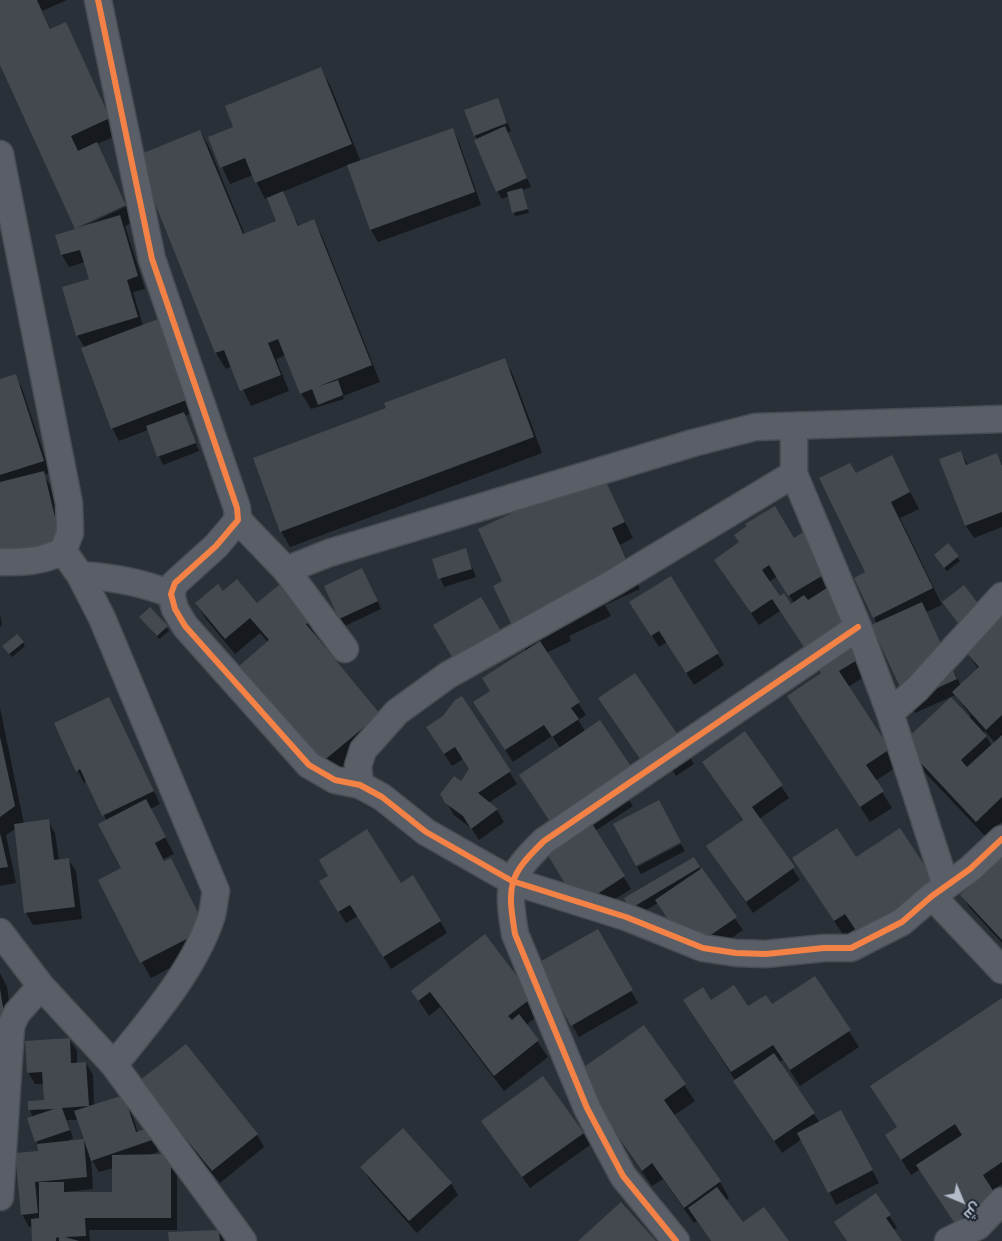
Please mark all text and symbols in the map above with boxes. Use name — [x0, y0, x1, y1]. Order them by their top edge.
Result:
north arrow — [937, 1176, 987, 1226]
text: ش — [961, 1200, 985, 1224]

